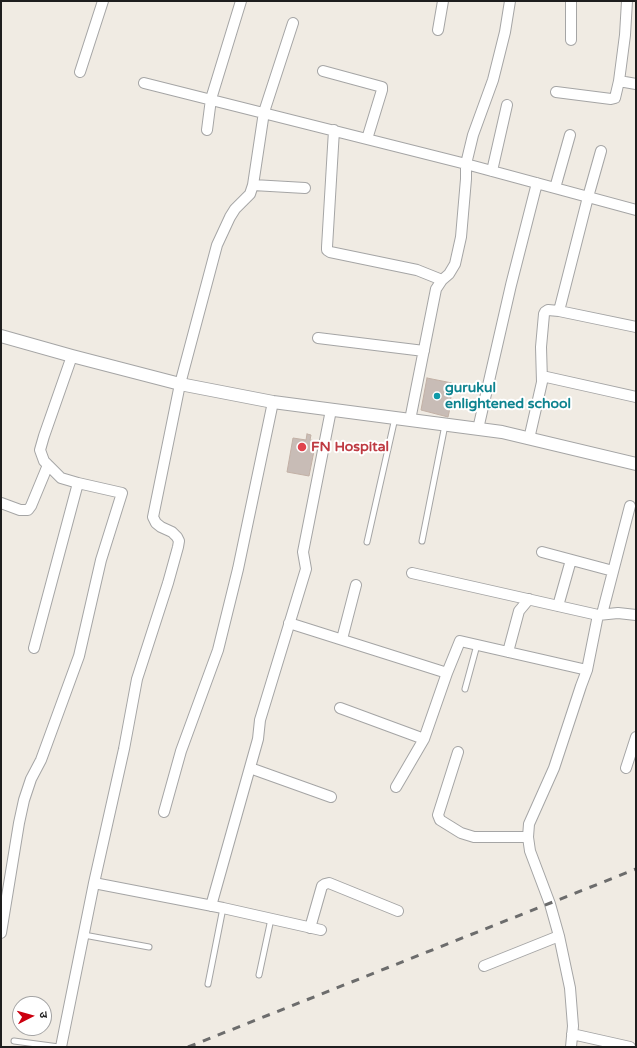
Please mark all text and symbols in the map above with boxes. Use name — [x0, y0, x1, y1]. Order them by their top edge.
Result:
place label: gurukul enlightened school — [445, 380, 571, 412]
marker: gurukul enlightened school — [432, 391, 442, 401]
place label: FN Hospital — [311, 439, 389, 455]
marker: FN Hospital — [296, 441, 308, 453]
north arrow — [12, 996, 52, 1036]
text: उ — [37, 1011, 50, 1019]

